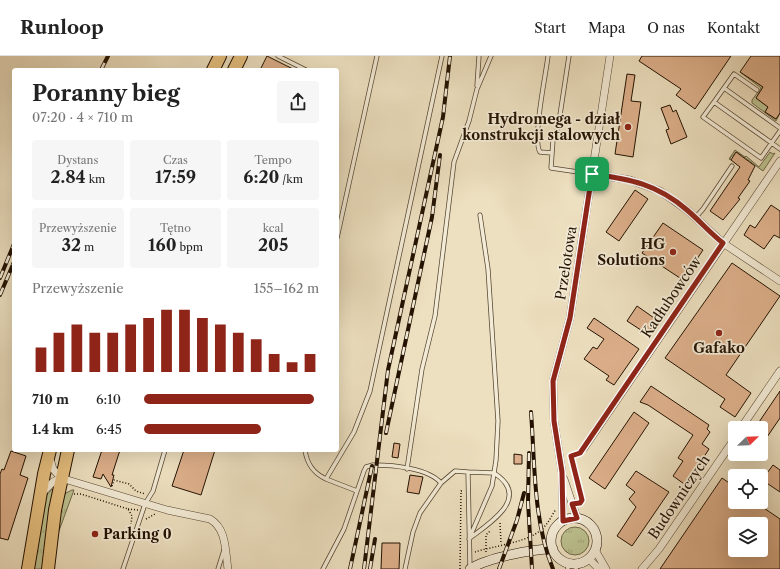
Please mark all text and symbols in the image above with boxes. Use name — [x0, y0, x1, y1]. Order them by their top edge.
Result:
text: Runloop — [20, 16, 104, 39]
text: Start — [534, 19, 566, 37]
text: Mapa — [588, 19, 625, 37]
text: O nas — [647, 19, 685, 37]
text: Kontakt — [707, 19, 760, 37]
text: Poranny bieg — [32, 80, 180, 107]
button: share — [277, 81, 319, 123]
text: 07:20 · 4 × 710 m — [32, 109, 133, 125]
place label: Hydromega - dział konstrukcji stalowych — [462, 110, 620, 144]
marker: Hydromega - dział konstrukcji stalowych — [623, 122, 633, 132]
text: Dystans — [57, 153, 98, 167]
text: Czas — [163, 153, 188, 167]
text: Tempo — [255, 153, 292, 167]
pin — [575, 157, 609, 191]
icon: arrive — [581, 163, 603, 185]
text: 2.84 — [50, 167, 86, 187]
text: 17:59 — [155, 167, 196, 187]
text: 6:20 — [243, 167, 279, 187]
text: km — [86, 172, 105, 186]
text: /km — [279, 172, 303, 186]
text: Przewyższenie — [39, 221, 117, 235]
text: Tętno — [160, 221, 191, 235]
text: kcal — [263, 221, 284, 235]
street label: Przelotowa — [551, 224, 581, 301]
text: 32 — [61, 235, 81, 255]
text: 160 — [148, 235, 177, 255]
text: 205 — [258, 235, 288, 255]
place label: HG Solutions — [597, 235, 665, 269]
text: m — [81, 240, 94, 254]
text: bpm — [177, 240, 203, 254]
marker: HG Solutions — [668, 247, 678, 257]
street label: Kadłubowców — [637, 252, 705, 341]
text: Przewyższenie — [32, 280, 124, 296]
text: 155–162 m — [254, 280, 319, 296]
marker: Gafako — [714, 328, 724, 338]
place label: Gafako — [693, 339, 745, 357]
text: 710 m — [32, 391, 69, 407]
text: 6:10 — [96, 391, 121, 407]
text: 1.4 km — [32, 421, 74, 437]
text: 6:45 — [96, 421, 122, 437]
north arrow — [728, 421, 768, 461]
map controls — [728, 421, 768, 557]
street label: Budowniczych — [644, 451, 714, 543]
button: locate — [728, 469, 768, 509]
button: layers — [728, 517, 768, 557]
place label: Parking 0 — [103, 525, 172, 543]
marker: Parking 0 — [90, 529, 100, 539]

